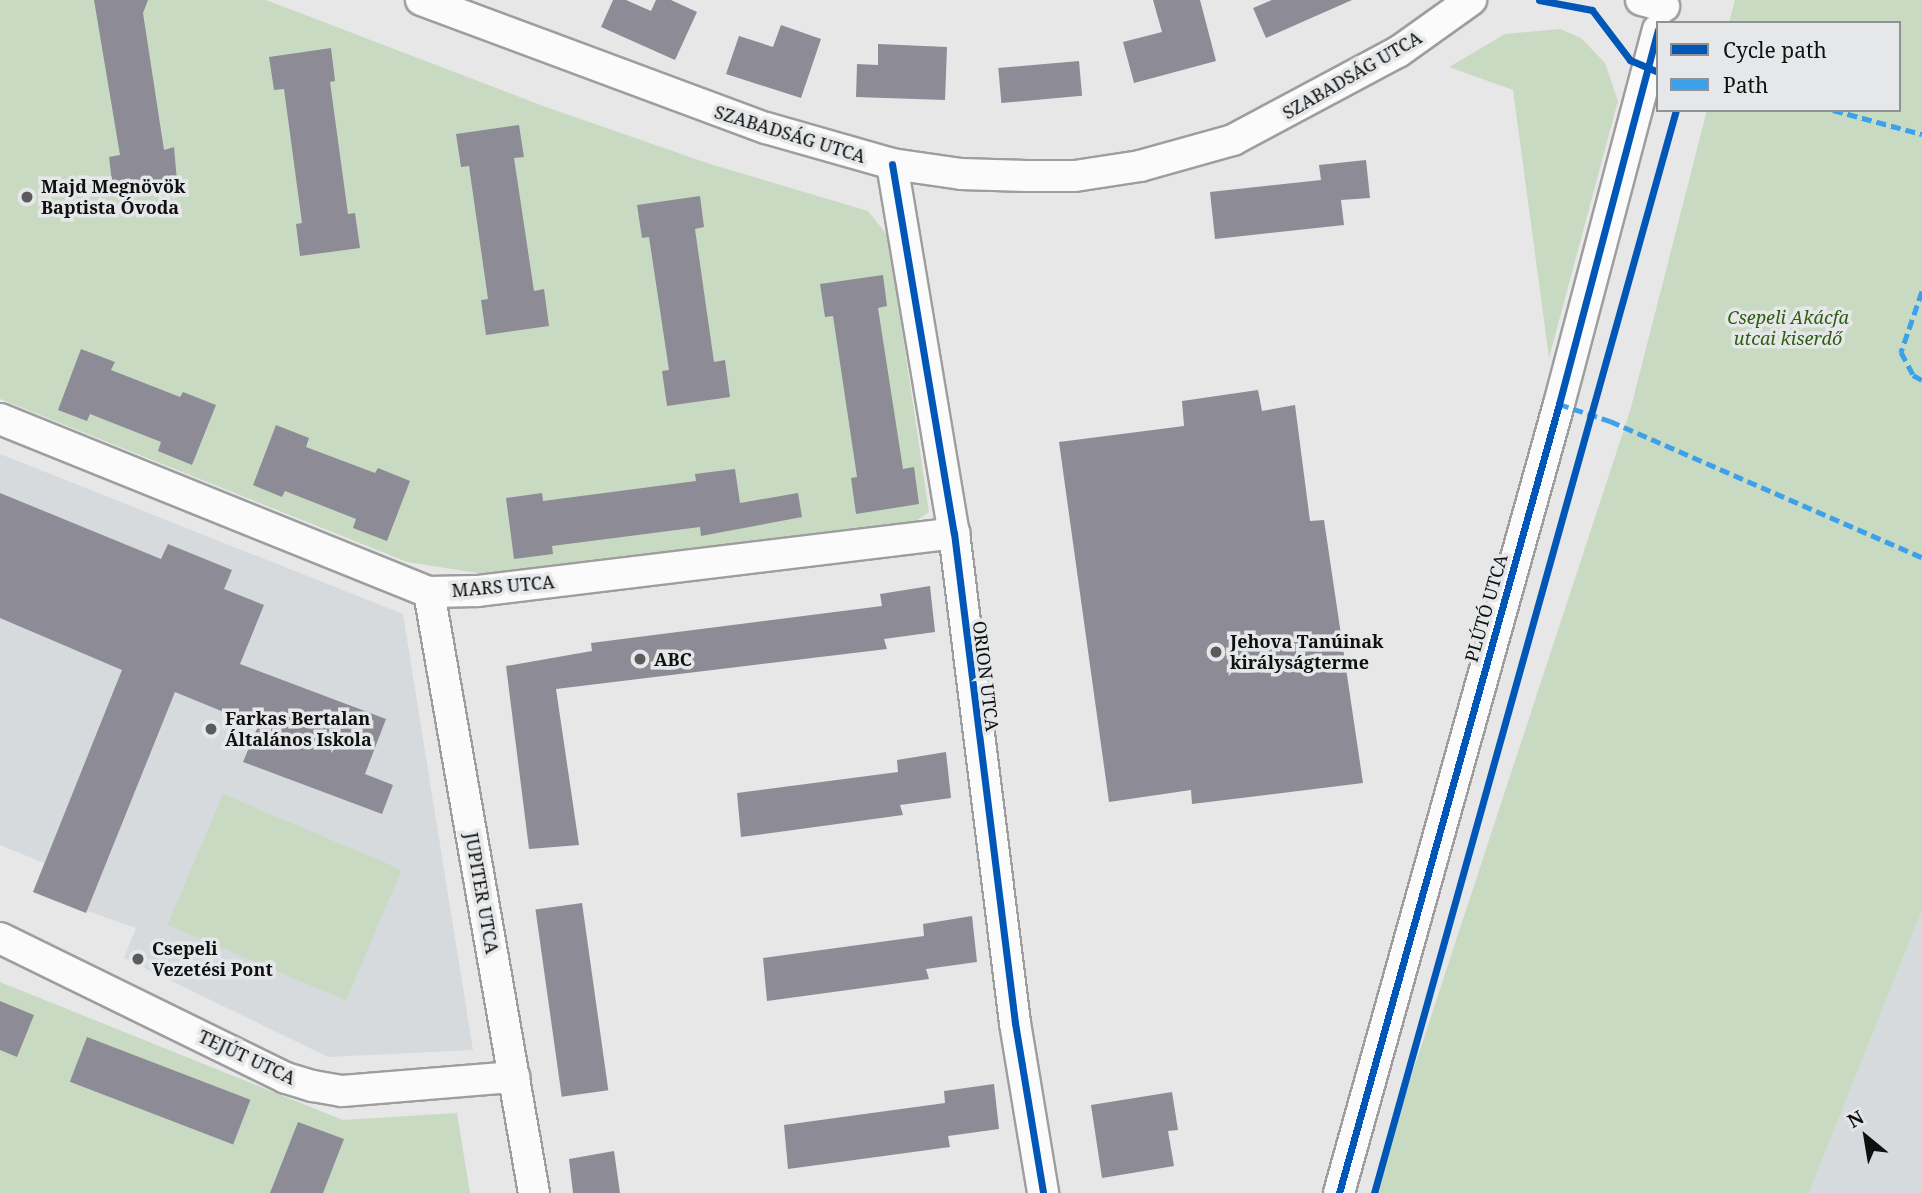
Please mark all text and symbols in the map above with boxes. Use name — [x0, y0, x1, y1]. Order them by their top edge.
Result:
legend — [1656, 21, 1901, 112]
street label: SZABADSÁG UTCA — [1279, 26, 1425, 124]
text: Cycle path — [1723, 36, 1827, 64]
text: Path — [1723, 71, 1768, 99]
street label: SZABADSÁG UTCA — [712, 101, 868, 167]
place label: Majd Megnövök Baptista Óvoda — [41, 176, 186, 218]
marker: Majd Megnövök Baptista Óvoda — [19, 189, 35, 205]
park label: Csepeli Akácfa utcai kiserdő — [1727, 307, 1849, 350]
street label: PLÚTÓ UTCA — [1460, 552, 1512, 664]
street label: MARS UTCA — [451, 571, 555, 601]
street label: ORION UTCA — [969, 620, 1003, 732]
place label: Jehova Tanúinak királyságterme — [1230, 631, 1384, 674]
marker: Jehova Tanúinak királyságterme — [1208, 644, 1224, 660]
place label: ABC — [654, 648, 692, 670]
marker: ABC — [632, 651, 648, 667]
place label: Farkas Bertalan Általános Iskola — [225, 708, 372, 750]
marker: Farkas Bertalan Általános Iskola — [203, 721, 219, 737]
street label: JUPITER UTCA — [461, 831, 503, 955]
place label: Csepeli Vezetési Pont — [152, 938, 273, 981]
marker: Csepeli Vezetési Pont — [130, 951, 146, 967]
street label: TEJÚT UTCA — [195, 1025, 299, 1089]
north arrow — [1831, 1102, 1901, 1172]
text: N — [1843, 1104, 1868, 1134]

